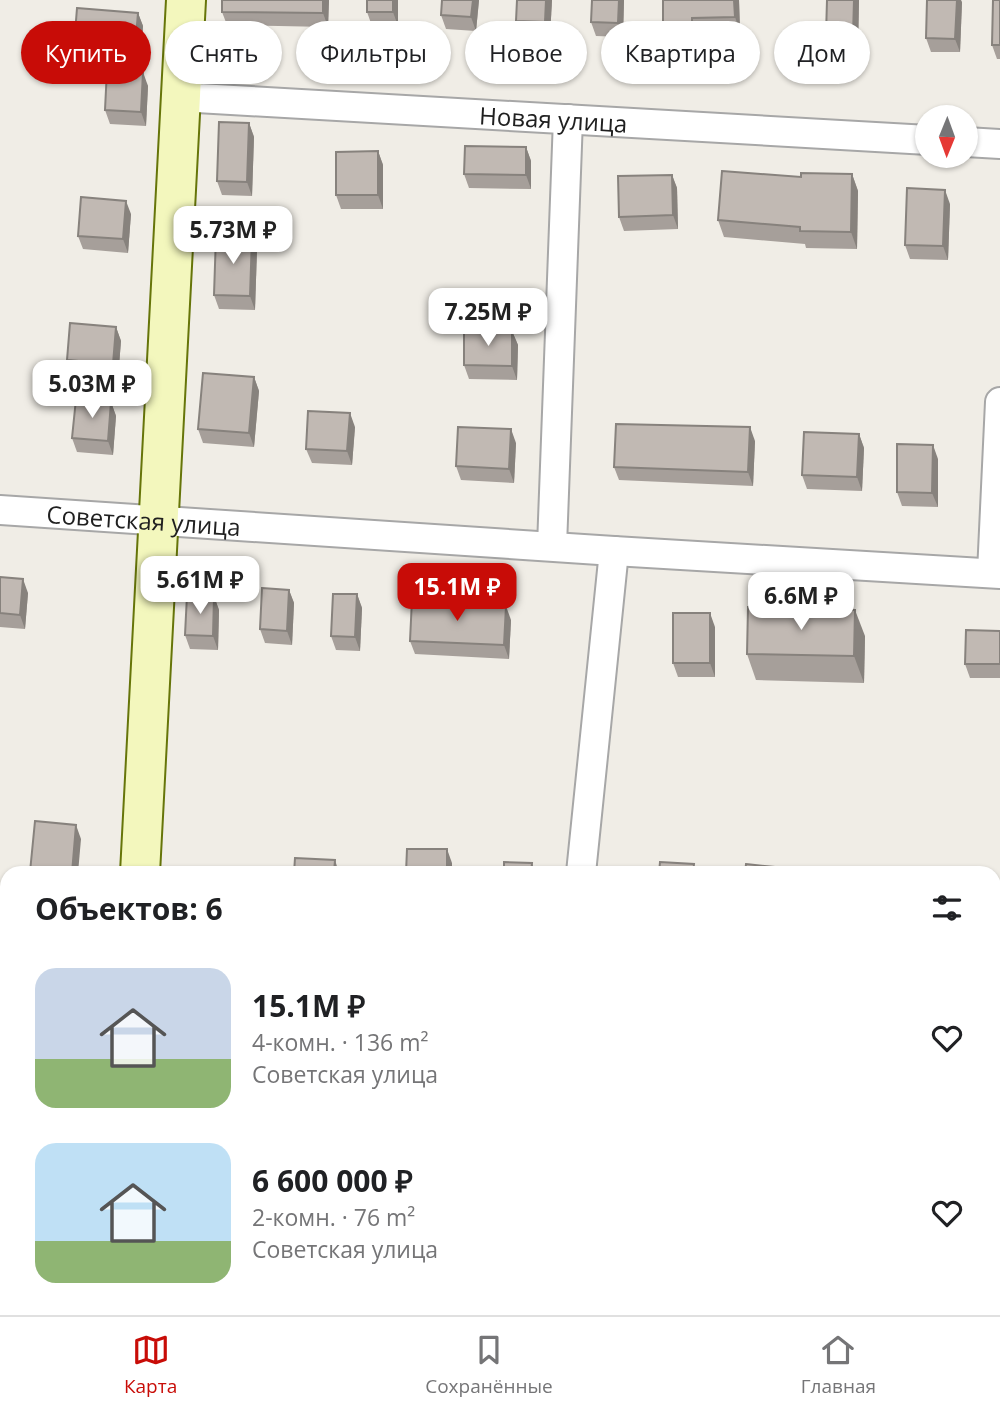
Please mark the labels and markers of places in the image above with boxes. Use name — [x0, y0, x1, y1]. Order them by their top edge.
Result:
pin: 5.73M ₽ — [168, 206, 298, 266]
pin: 7.25M ₽ — [423, 288, 553, 348]
pin: 5.03M ₽ — [27, 360, 157, 420]
pin: 5.61M ₽ — [135, 556, 265, 616]
pin: 15.1M ₽ — [392, 564, 522, 623]
pin: 6.6M ₽ — [744, 572, 858, 632]

